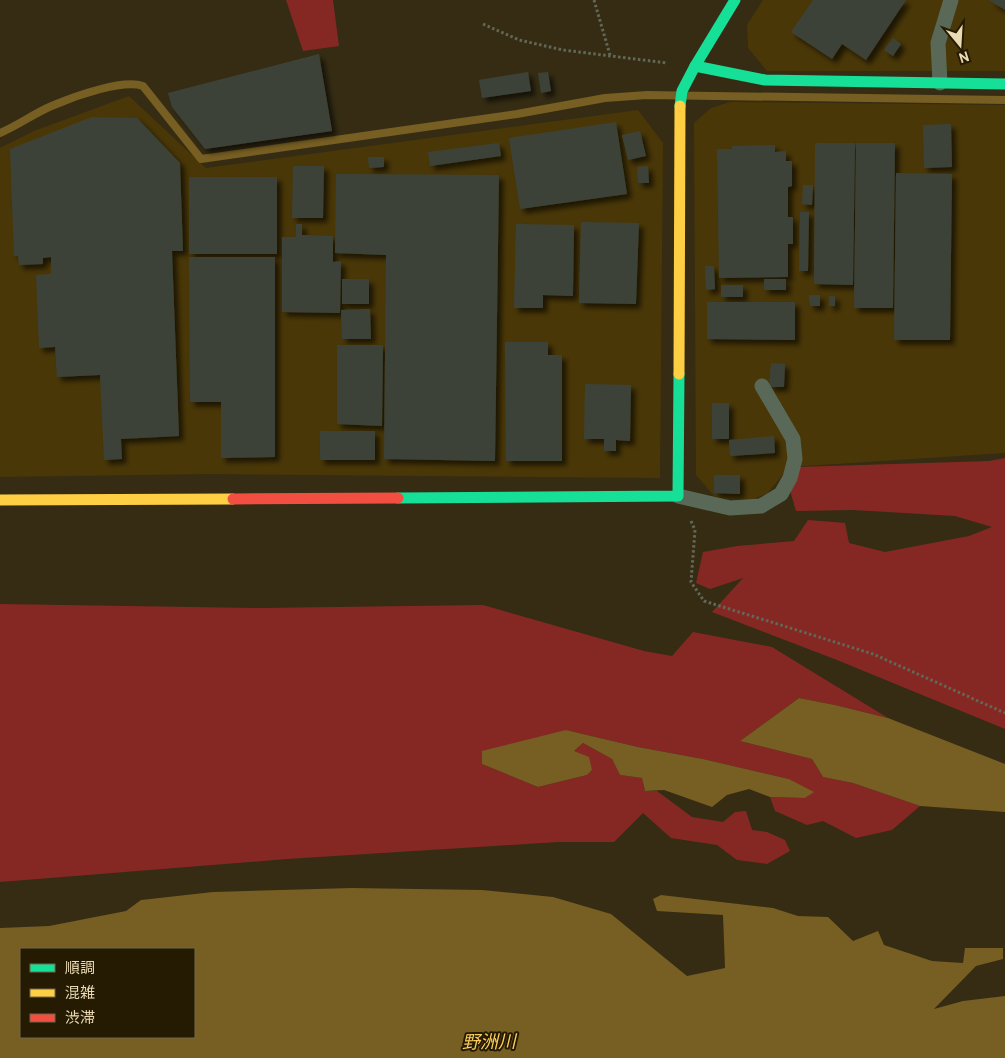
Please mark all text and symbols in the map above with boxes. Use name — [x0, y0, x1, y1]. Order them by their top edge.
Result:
north arrow — [935, 20, 985, 70]
text: N — [956, 46, 971, 66]
legend — [20, 948, 195, 1038]
text: 順調 — [65, 960, 95, 979]
text: 混雑 — [65, 985, 95, 1004]
text: 渋滞 — [65, 1010, 95, 1029]
water label: 野洲川 — [462, 1031, 518, 1055]

